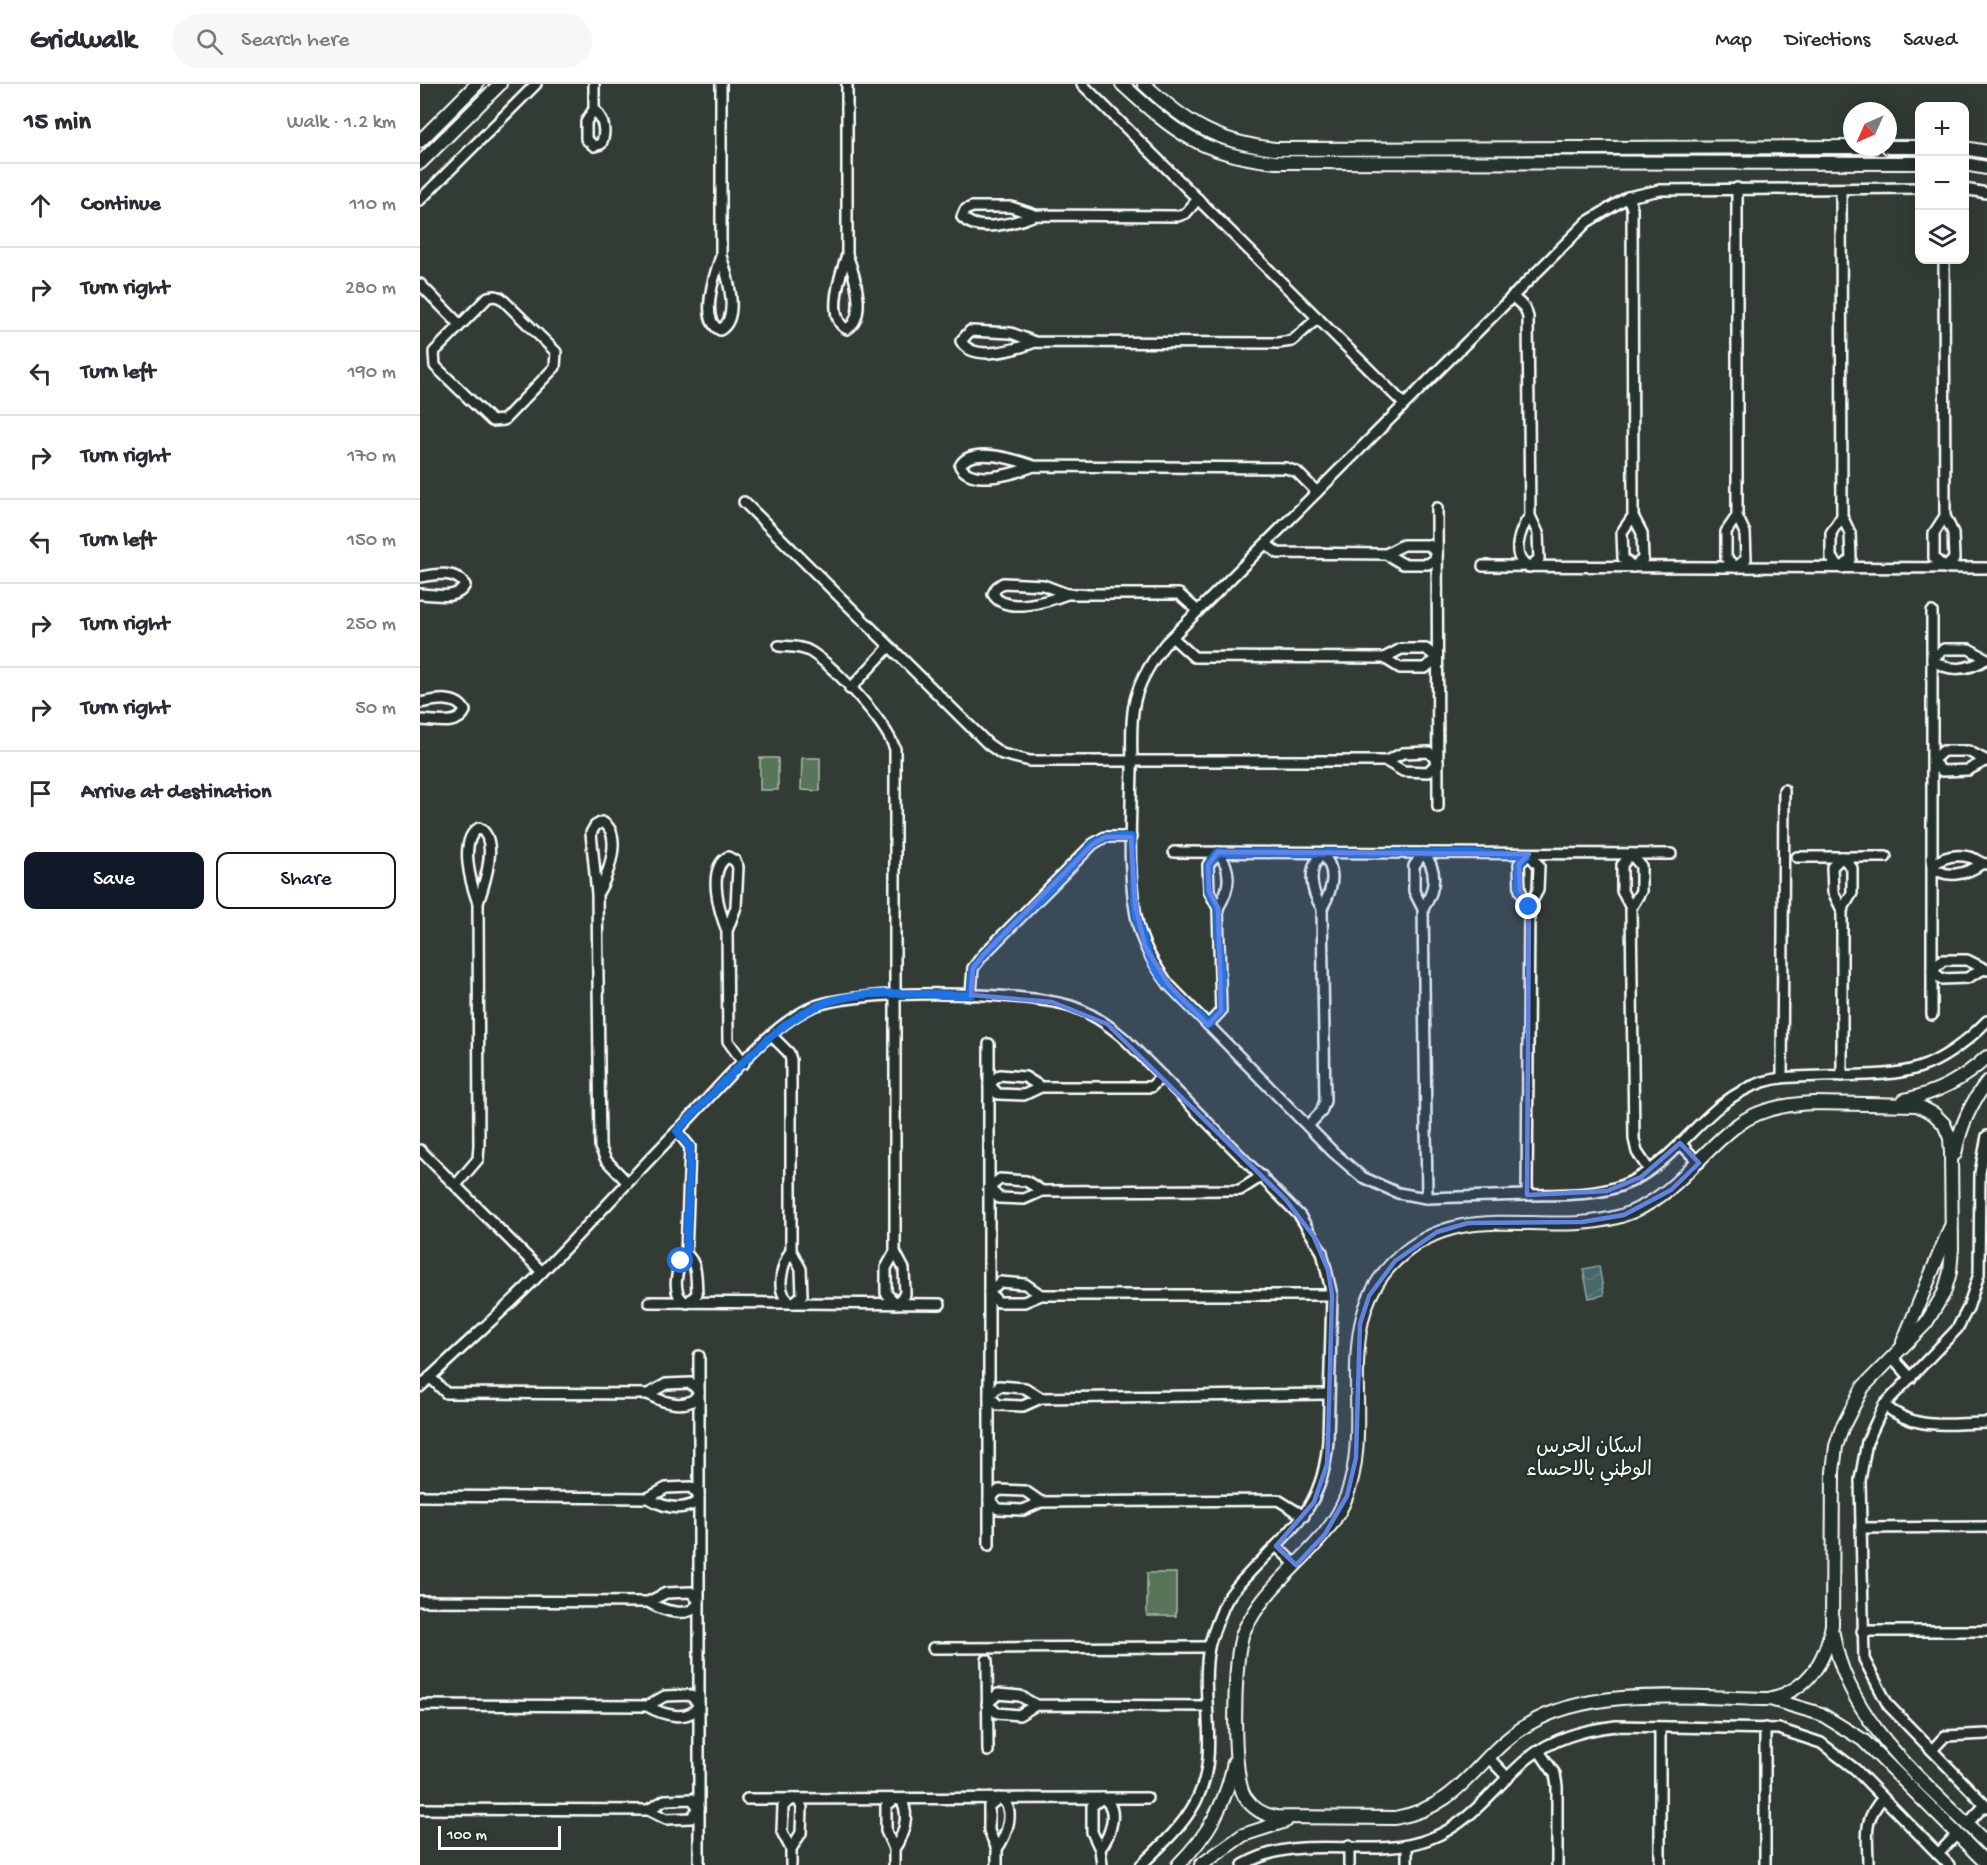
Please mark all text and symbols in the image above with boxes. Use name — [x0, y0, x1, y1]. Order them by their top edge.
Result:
search box — [172, 14, 592, 68]
text: Gridwalk — [30, 25, 136, 58]
icon: search — [193, 25, 226, 58]
text: Search here — [241, 28, 349, 54]
text: Map — [1715, 29, 1752, 54]
text: Directions — [1785, 29, 1870, 54]
text: Saved — [1903, 29, 1957, 54]
north arrow — [1843, 102, 1897, 156]
map controls — [1915, 102, 1969, 264]
button: + — [1915, 102, 1969, 156]
text: 15 min — [24, 108, 91, 139]
text: Walk · 1.2 km — [287, 112, 396, 135]
button: − — [1915, 156, 1969, 210]
icon: ahead — [24, 189, 57, 222]
text: Continue — [81, 192, 161, 218]
text: 110 m — [350, 194, 396, 217]
button: layers — [1915, 210, 1969, 264]
icon: right — [24, 273, 57, 306]
text: Turn right — [81, 276, 169, 302]
text: 280 m — [345, 278, 396, 301]
icon: left — [24, 357, 57, 390]
text: Turn left — [81, 360, 155, 386]
text: 190 m — [348, 362, 396, 385]
icon: right — [24, 441, 57, 474]
text: Turn right — [81, 444, 169, 470]
text: 170 m — [347, 446, 396, 469]
icon: left — [24, 525, 57, 558]
text: Turn left — [81, 528, 155, 554]
text: 150 m — [347, 530, 396, 553]
icon: right — [24, 609, 57, 642]
text: Turn right — [81, 612, 169, 638]
text: 250 m — [345, 614, 396, 637]
icon: right — [24, 693, 57, 726]
text: Turn right — [81, 696, 169, 722]
text: 50 m — [355, 698, 396, 721]
icon: arrive — [24, 777, 57, 810]
text: Arrive at destination — [81, 780, 271, 806]
button: Save — [24, 852, 204, 909]
button: Share — [216, 852, 396, 909]
route end — [1515, 893, 1541, 919]
route start — [667, 1247, 693, 1273]
district label: اسكان الحرس الوطني بالاحساء — [1526, 1436, 1652, 1486]
scale bar — [438, 1823, 561, 1850]
text: 100 m — [447, 1827, 487, 1846]

